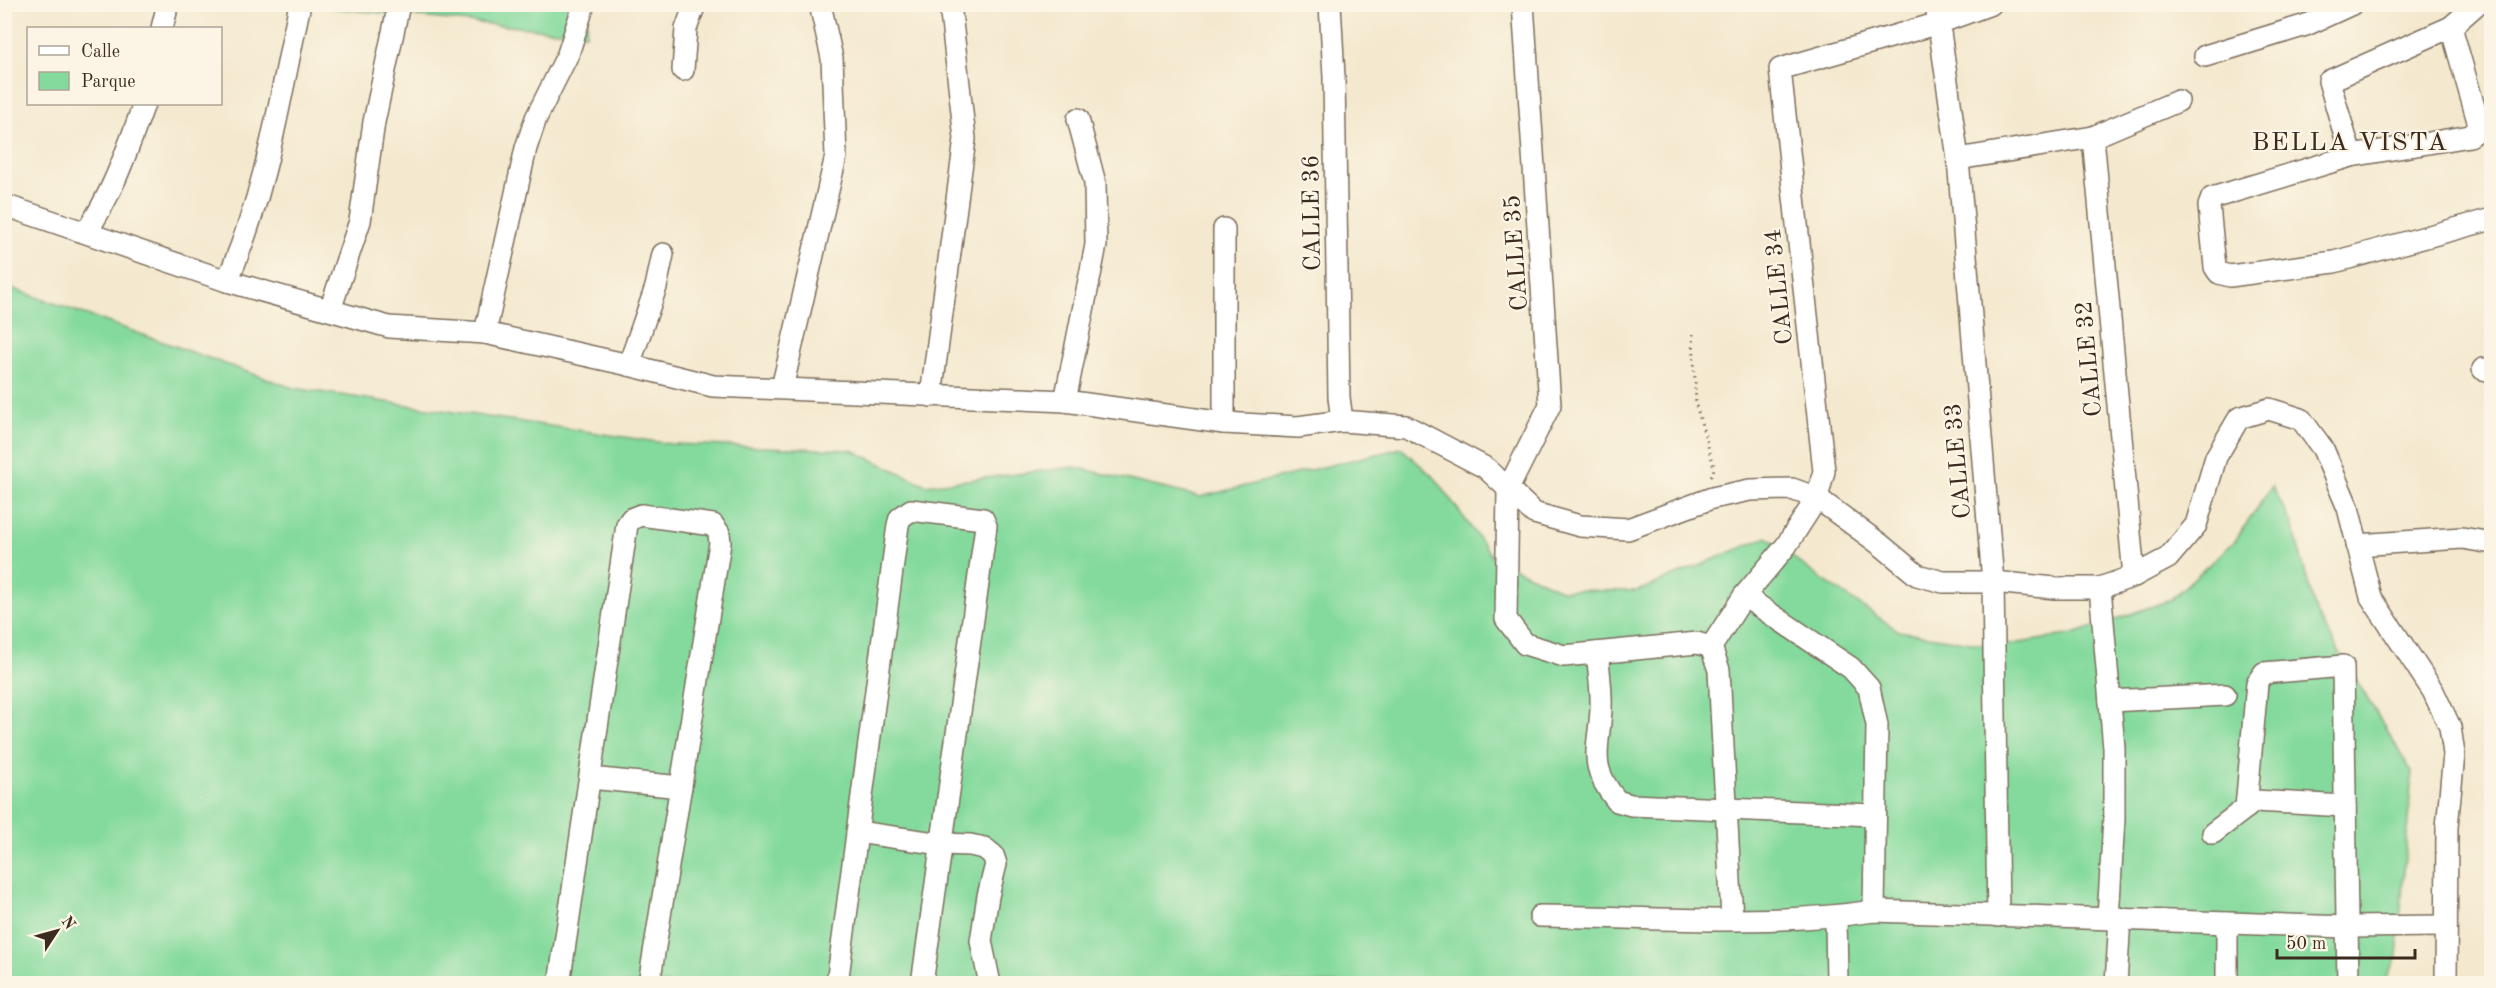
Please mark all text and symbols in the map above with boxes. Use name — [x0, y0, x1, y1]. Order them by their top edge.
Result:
legend — [27, 27, 222, 105]
text: Calle — [81, 43, 120, 61]
text: Parque — [81, 73, 136, 91]
district label: BELLA VISTA — [2251, 130, 2449, 156]
street label: CALLE 36 — [1300, 155, 1326, 271]
street label: CALLE 35 — [1501, 194, 1533, 312]
street label: CALLE 34 — [1762, 228, 1798, 346]
street label: CALLE 32 — [2073, 300, 2107, 418]
street label: CALLE 33 — [1942, 402, 1976, 520]
north arrow — [27, 901, 87, 961]
text: N — [57, 914, 78, 934]
scale bar — [2277, 922, 2415, 960]
text: 50 m — [2286, 935, 2326, 953]

